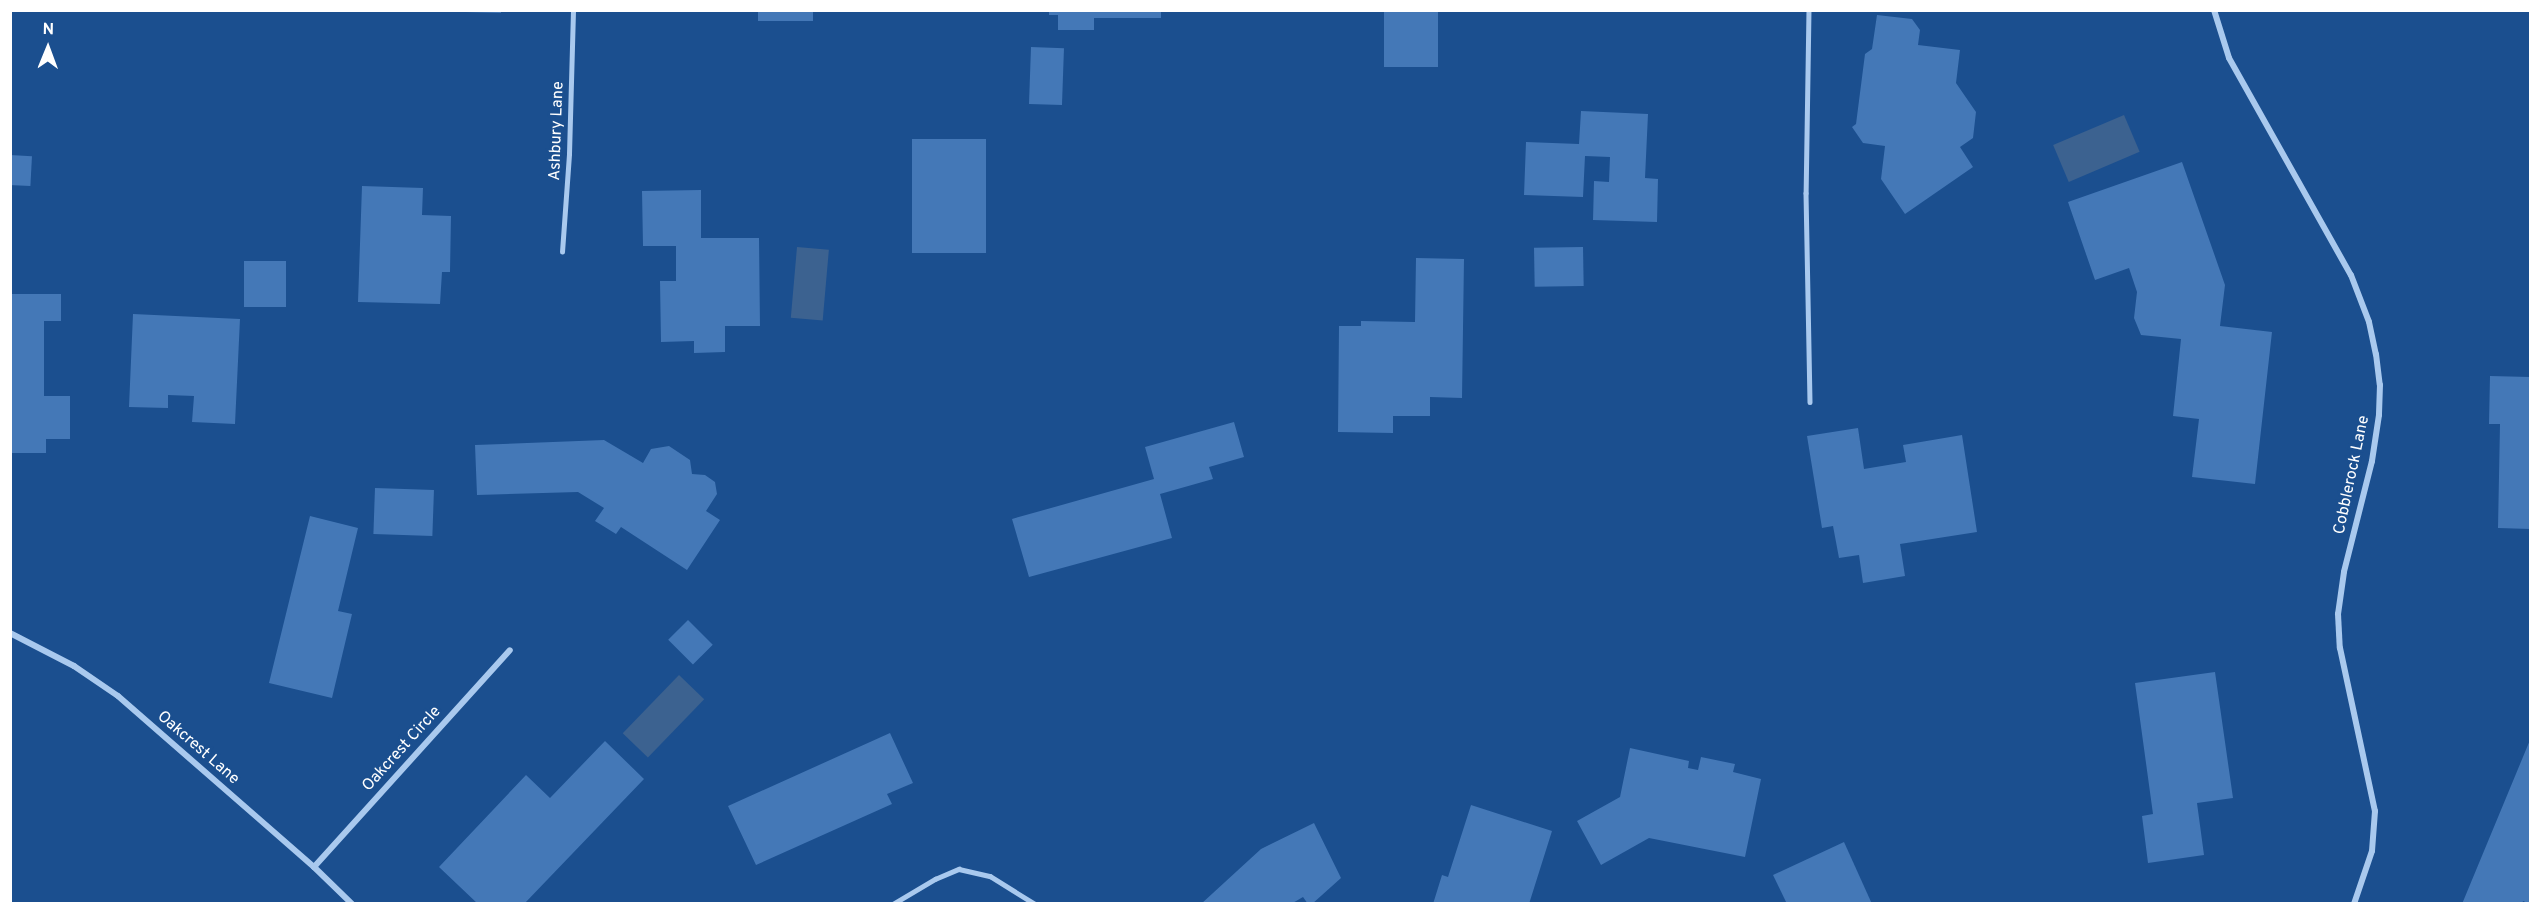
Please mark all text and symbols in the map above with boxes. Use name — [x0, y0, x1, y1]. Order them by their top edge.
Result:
north arrow — [18, 18, 78, 78]
text: N — [42, 20, 54, 40]
street label: Ashbury Lane — [546, 81, 568, 181]
street label: Cobblerock Lane — [2330, 414, 2374, 536]
street label: Oakcrest Circle — [359, 702, 445, 796]
street label: Oakcrest Lane — [153, 707, 243, 789]

